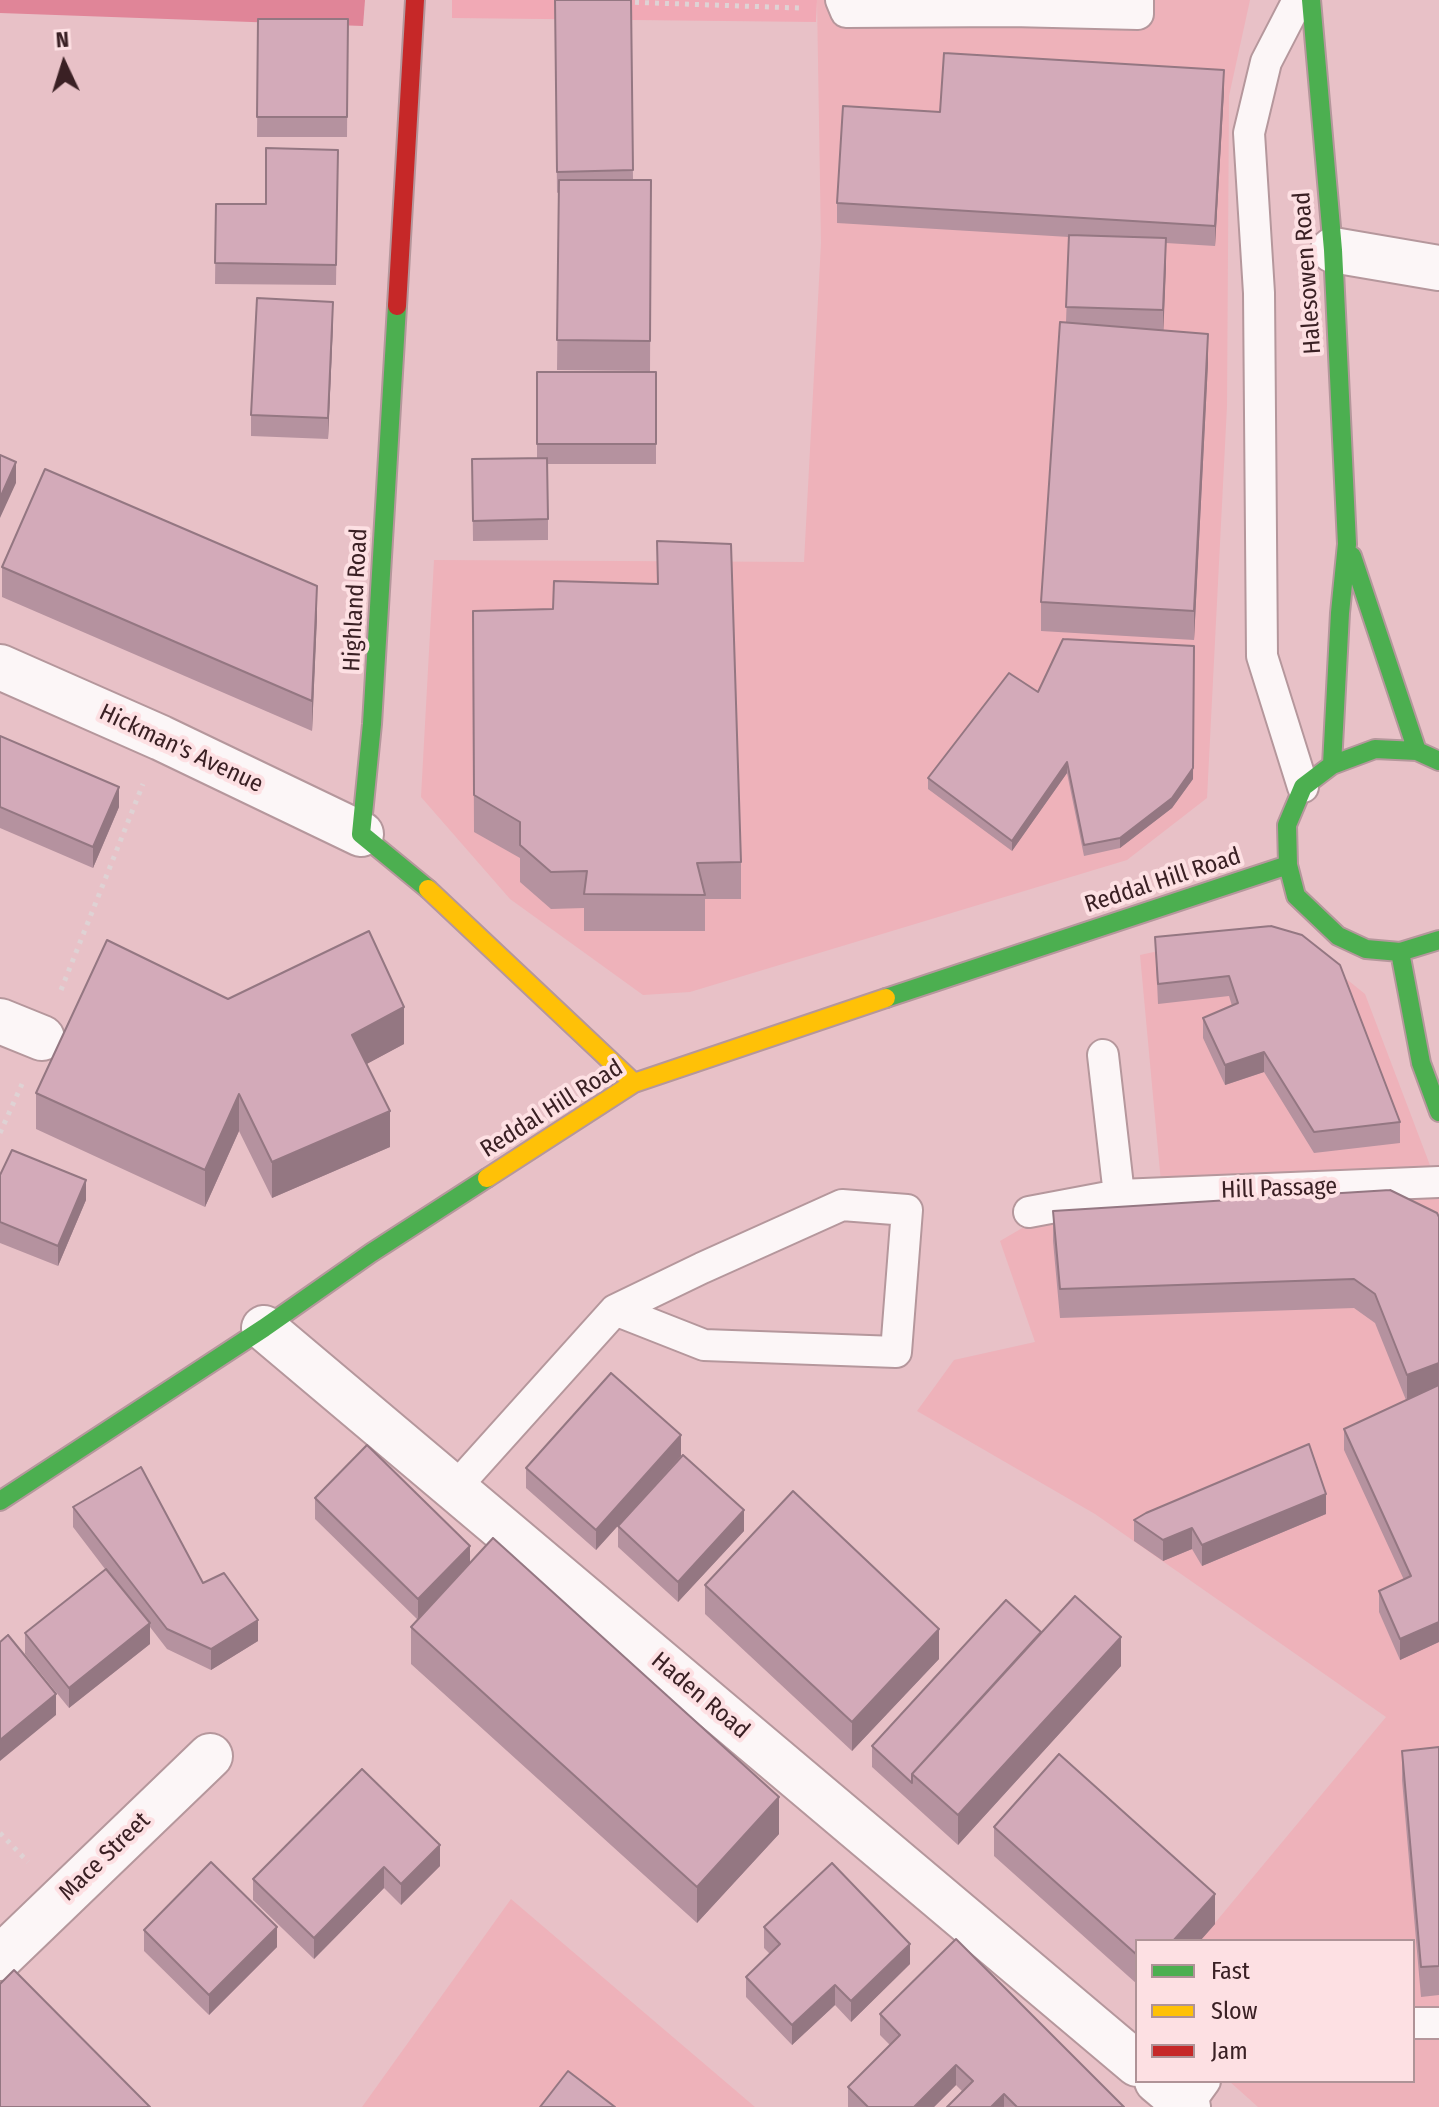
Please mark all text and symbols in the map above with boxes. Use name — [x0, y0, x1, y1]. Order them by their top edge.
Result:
north arrow — [24, 24, 104, 104]
text: N — [55, 26, 70, 53]
street label: Halesowen Road — [1288, 191, 1328, 355]
street label: Highland Road — [338, 528, 374, 672]
street label: Hickman's Avenue — [95, 698, 267, 800]
street label: Reddal Hill Road — [1081, 842, 1245, 920]
street label: Reddal Hill Road — [475, 1054, 629, 1164]
street label: Hill Passage — [1220, 1173, 1338, 1205]
street label: Haden Road — [645, 1647, 755, 1745]
street label: Mace Street — [54, 1807, 156, 1907]
legend — [1135, 1939, 1415, 2083]
text: Fast — [1211, 1957, 1250, 1985]
text: Slow — [1211, 1997, 1257, 2025]
text: Jam — [1211, 2037, 1248, 2065]

